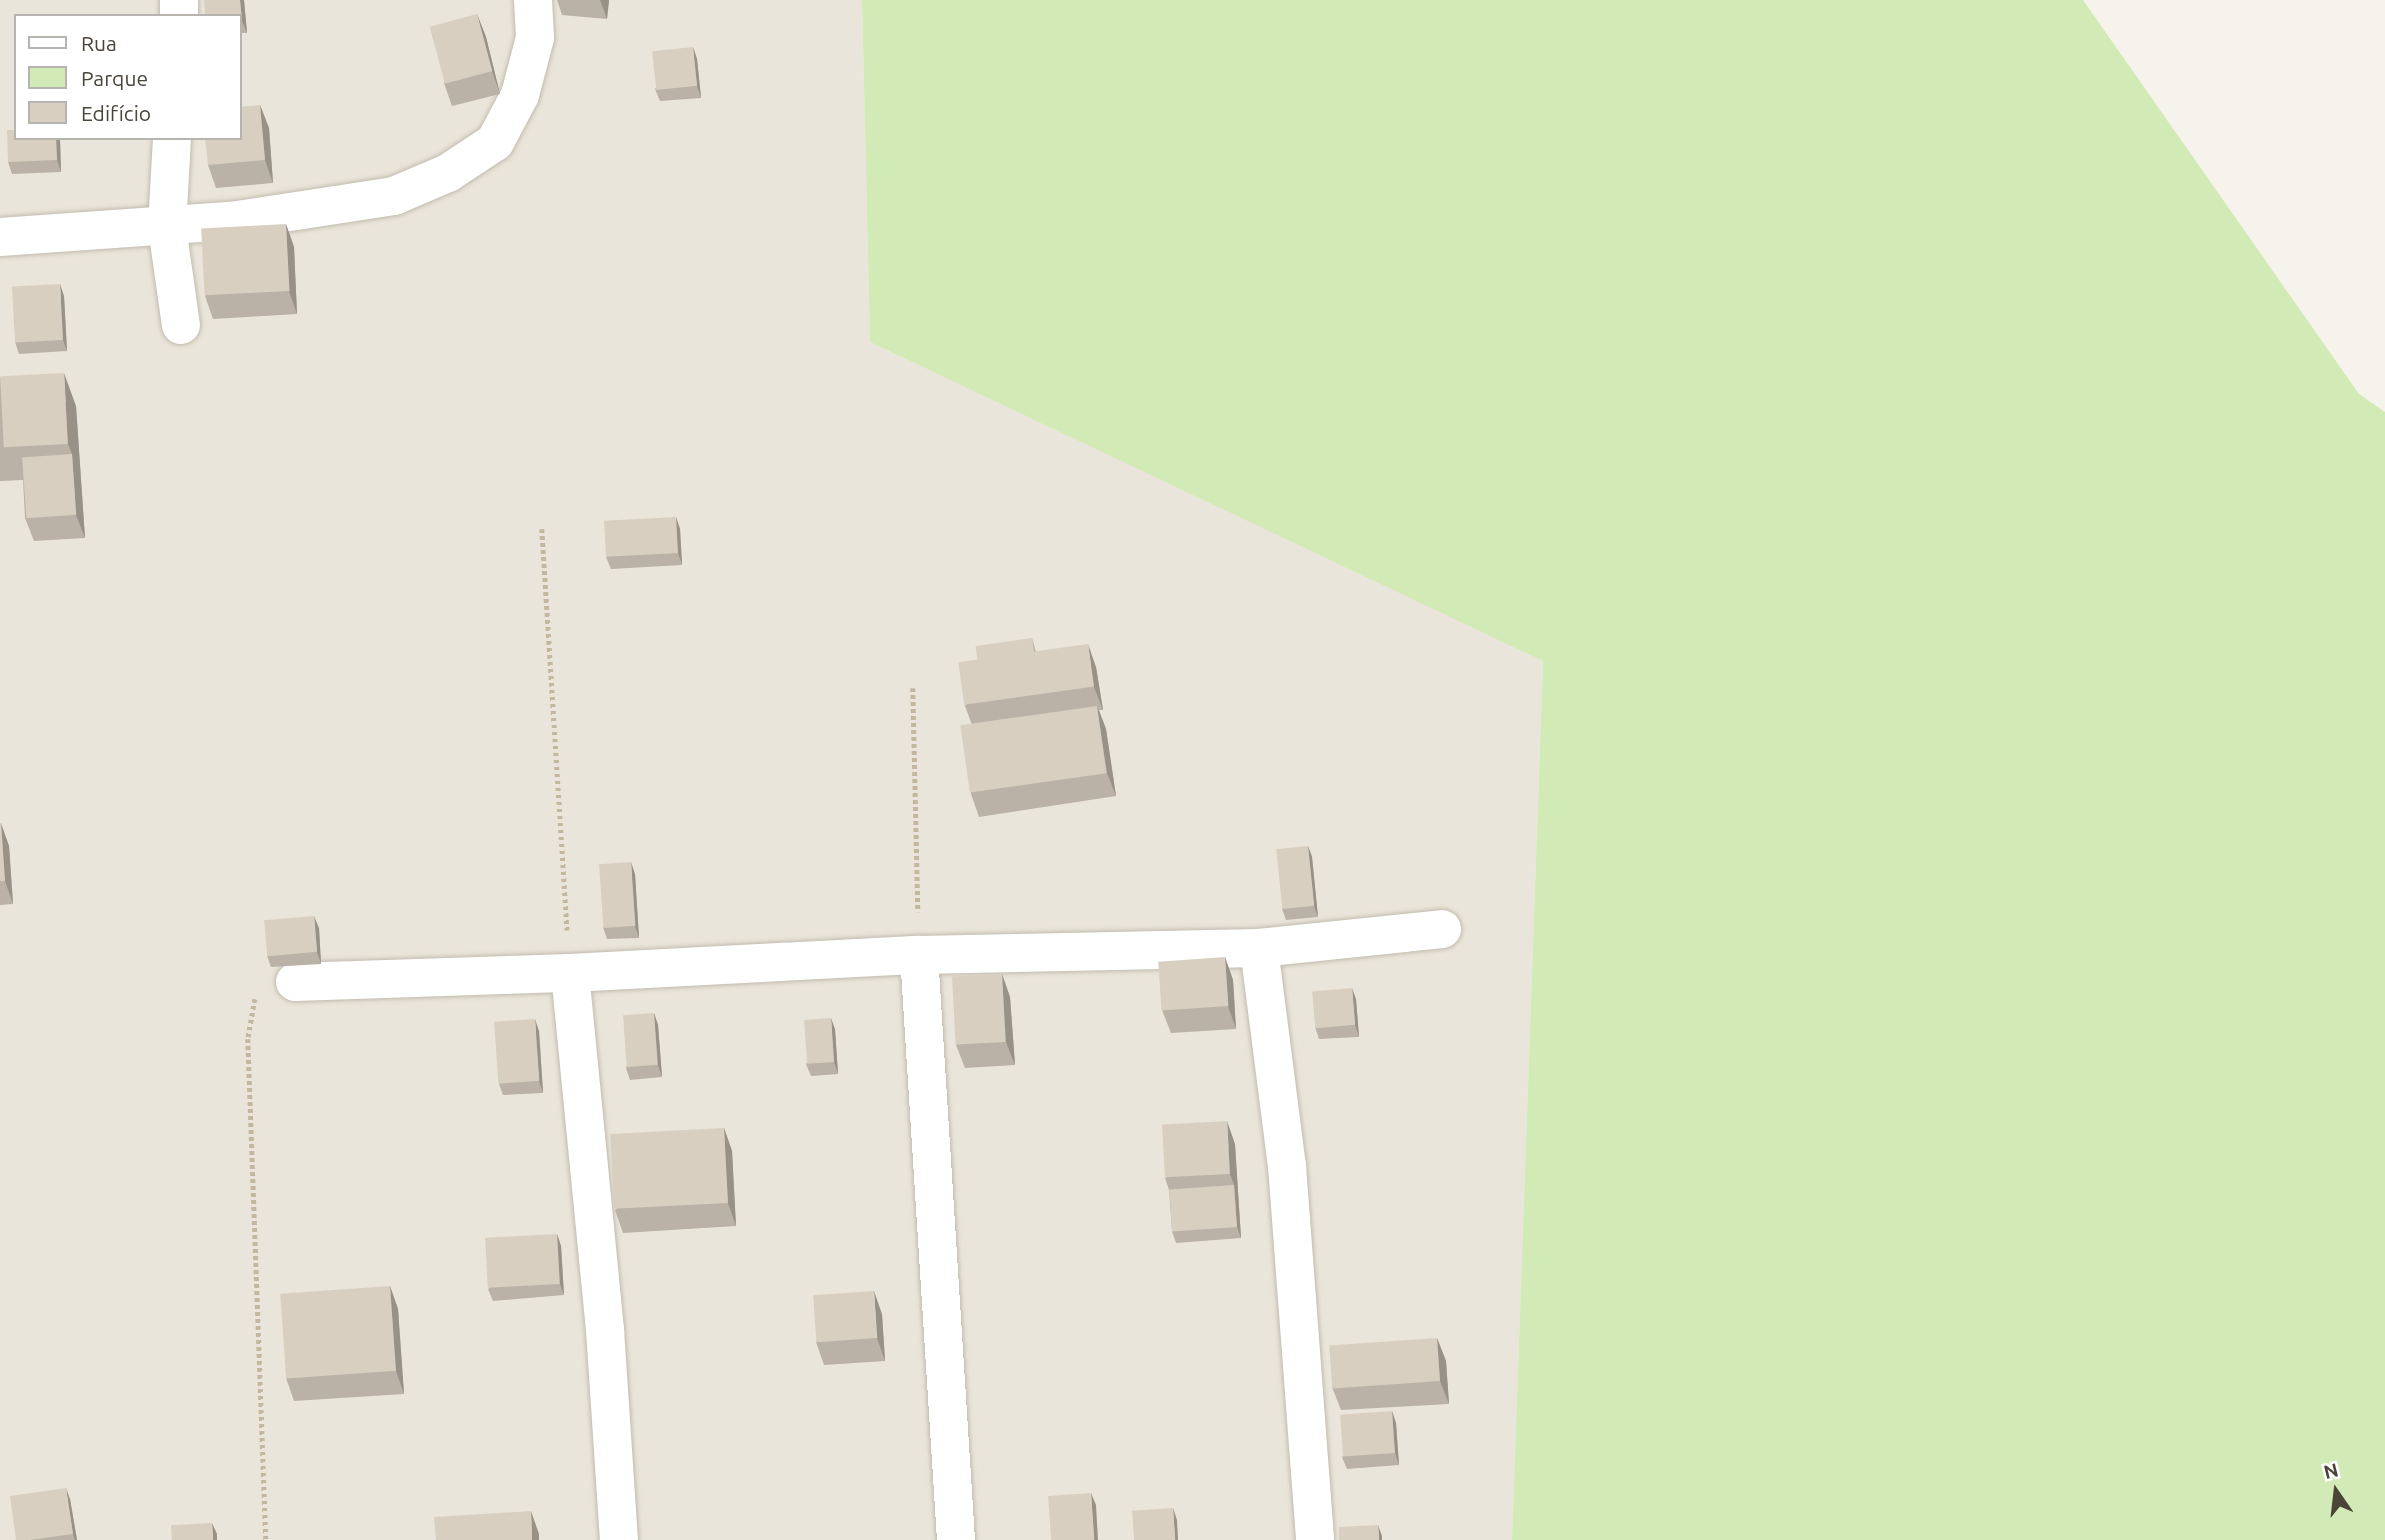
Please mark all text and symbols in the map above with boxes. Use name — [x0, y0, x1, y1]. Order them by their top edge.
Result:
legend — [14, 14, 242, 140]
text: Rua — [81, 31, 117, 55]
text: Parque — [81, 66, 148, 90]
text: Edifício — [81, 101, 151, 125]
north arrow — [2301, 1456, 2371, 1526]
text: N — [2321, 1458, 2340, 1483]

